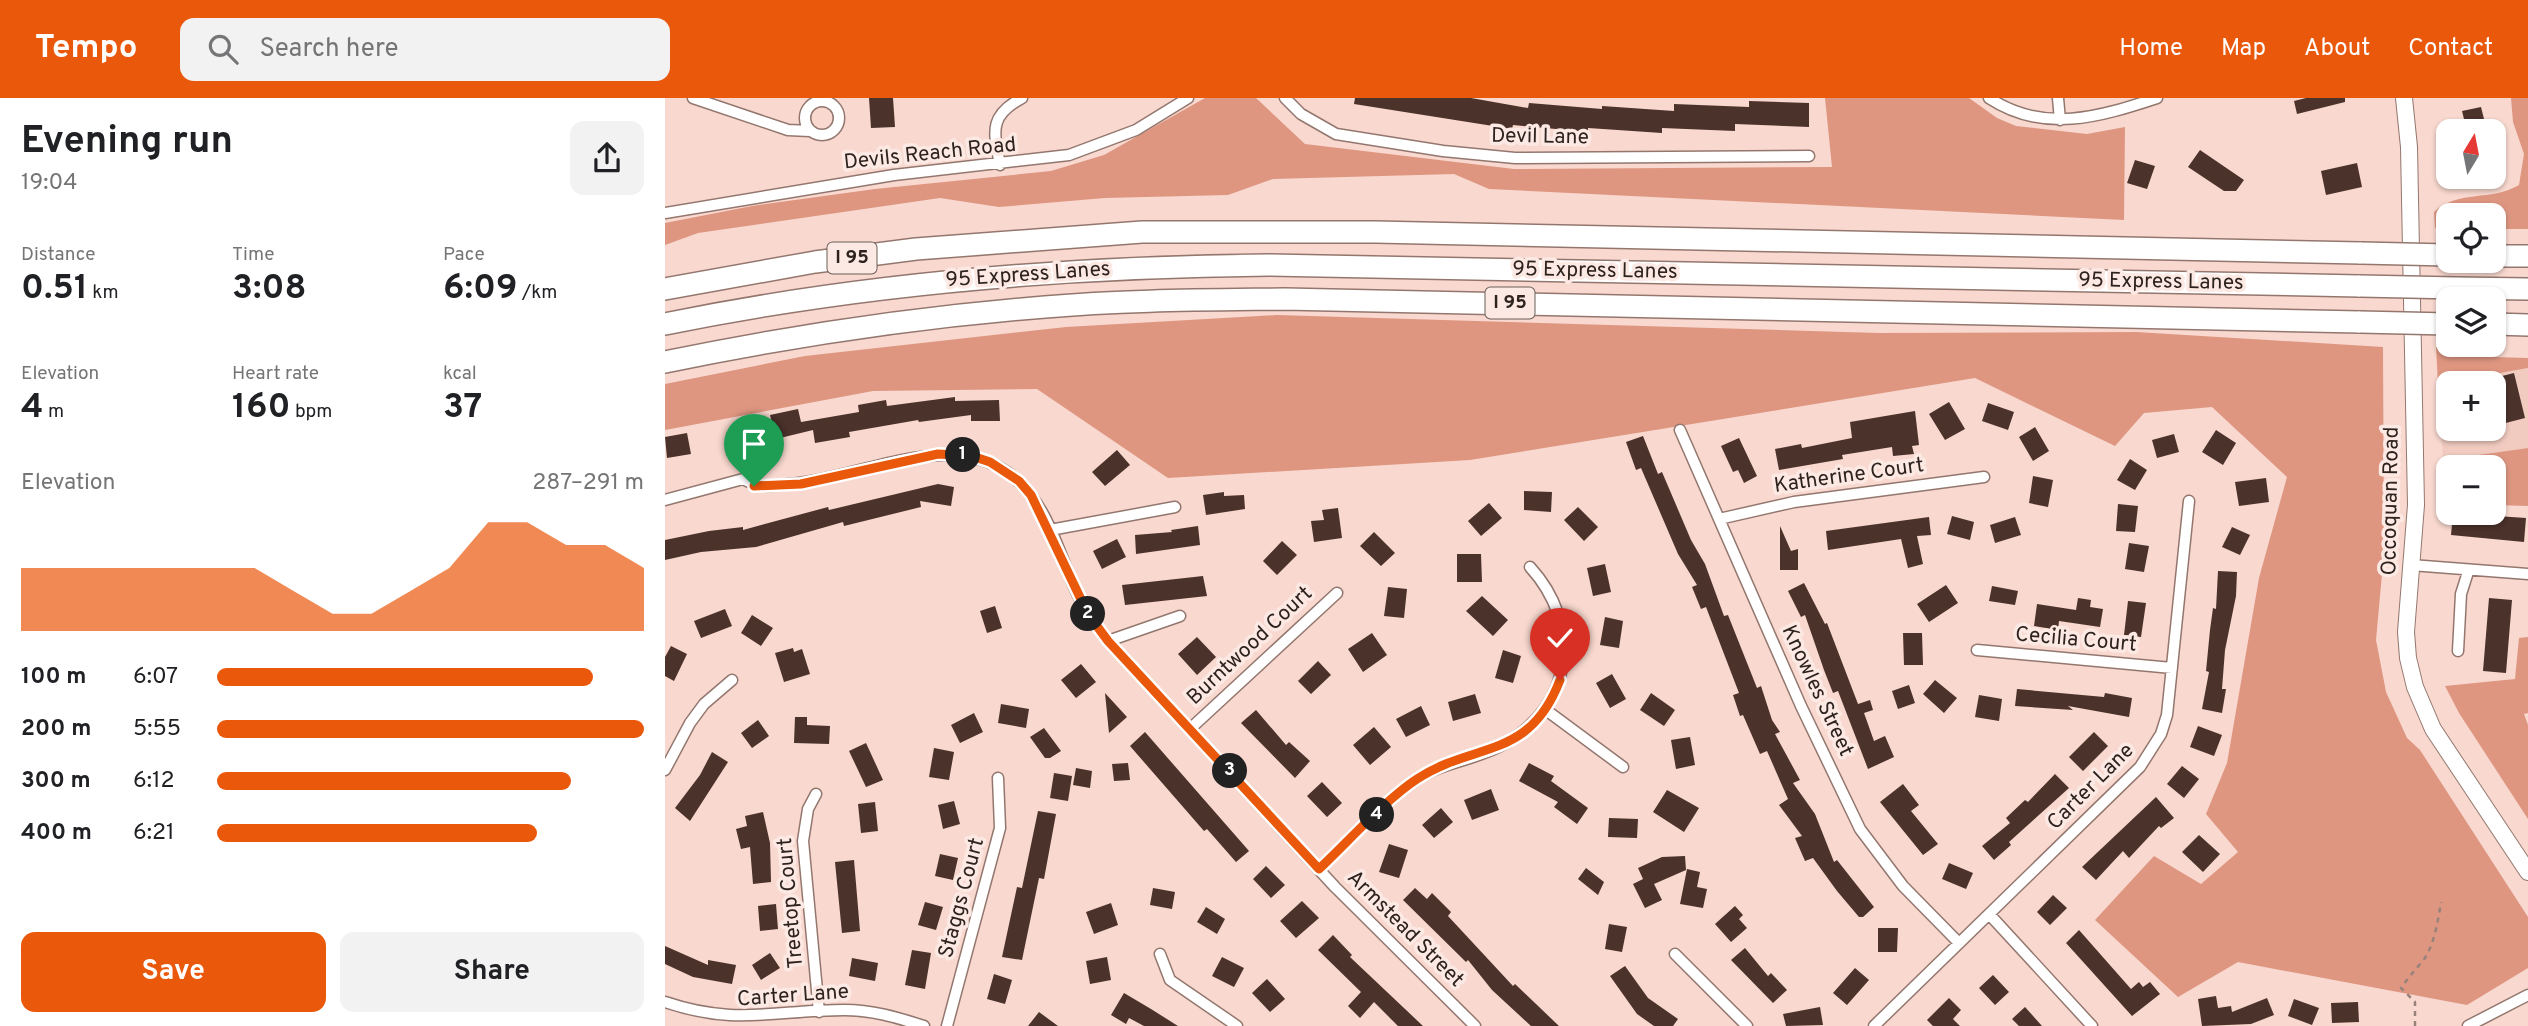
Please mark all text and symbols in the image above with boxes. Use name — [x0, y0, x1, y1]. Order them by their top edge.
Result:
search box — [180, 18, 670, 81]
text: Tempo — [35, 28, 138, 70]
icon: search — [204, 30, 242, 68]
text: Search here — [260, 33, 398, 66]
text: Home — [2119, 34, 2183, 64]
text: Map — [2221, 34, 2266, 64]
text: About — [2304, 34, 2370, 64]
text: Contact — [2408, 34, 2493, 64]
text: Evening run — [21, 118, 233, 167]
north arrow — [2436, 119, 2506, 189]
map controls — [2436, 119, 2506, 525]
button: share — [570, 121, 644, 195]
street label: Devil Lane — [1491, 123, 1589, 151]
street label: Devils Reach Road — [842, 132, 1018, 176]
text: 19:04 — [21, 169, 78, 198]
button: locate — [2436, 203, 2506, 273]
road number: I 95 — [827, 242, 877, 274]
text: Distance — [21, 243, 96, 267]
text: Time — [232, 243, 275, 267]
text: Pace — [443, 243, 485, 267]
street label: 95 Express Lanes — [945, 256, 1111, 294]
street label: 95 Express Lanes — [1512, 256, 1678, 286]
text: 0.51 — [21, 267, 88, 311]
text: 3:08 — [232, 267, 307, 311]
text: 6:09 — [443, 267, 518, 311]
street label: 95 Express Lanes — [2078, 267, 2244, 297]
text: km — [88, 281, 119, 305]
text: /km — [518, 281, 557, 305]
button: layers — [2436, 287, 2506, 357]
road number: I 95 — [1485, 288, 1535, 318]
text: Elevation — [21, 362, 99, 386]
text: Heart rate — [232, 362, 319, 386]
text: kcal — [443, 362, 477, 386]
button: + — [2436, 371, 2506, 441]
text: 4 — [21, 386, 44, 430]
text: 160 — [232, 386, 291, 430]
text: 37 — [443, 386, 482, 430]
text: m — [44, 400, 64, 424]
text: bpm — [291, 400, 332, 424]
pin — [724, 414, 784, 486]
icon: arrive — [735, 425, 773, 463]
street label: Occoquan Road — [2376, 426, 2406, 576]
pin: 1 — [945, 438, 981, 472]
text: 1 — [959, 442, 966, 466]
street label: Katherine Court — [1772, 452, 1926, 500]
button: − — [2436, 455, 2506, 525]
text: Elevation — [21, 469, 116, 498]
text: 287–291 m — [532, 469, 644, 498]
street label: Burntwood Court — [1181, 581, 1319, 711]
pin: 2 — [1071, 596, 1105, 632]
text: 2 — [1082, 601, 1093, 625]
pin — [1530, 608, 1590, 680]
icon: check — [1541, 619, 1579, 657]
street label: Knowles Street — [1775, 621, 1859, 761]
street label: Cecilia Court — [2014, 621, 2138, 659]
text: 100 m — [21, 663, 86, 692]
text: 6:07 — [133, 663, 178, 692]
text: 200 m — [21, 715, 91, 744]
text: 5:55 — [133, 715, 181, 744]
street label: Carter Lane — [2042, 738, 2140, 836]
pin: 3 — [1213, 754, 1247, 788]
text: 3 — [1224, 758, 1235, 782]
text: 300 m — [21, 767, 91, 796]
text: 6:12 — [133, 767, 175, 796]
pin: 4 — [1359, 798, 1395, 832]
text: 4 — [1370, 802, 1383, 826]
text: 400 m — [21, 819, 92, 848]
text: 6:21 — [133, 819, 175, 848]
street label: Staggs Court — [933, 835, 991, 961]
street label: Treetop Court — [772, 837, 810, 969]
street label: Armstead Street — [1341, 865, 1469, 993]
button: Save — [21, 932, 326, 1012]
button: Share — [340, 932, 644, 1012]
street label: Carter Lane — [736, 979, 850, 1013]

